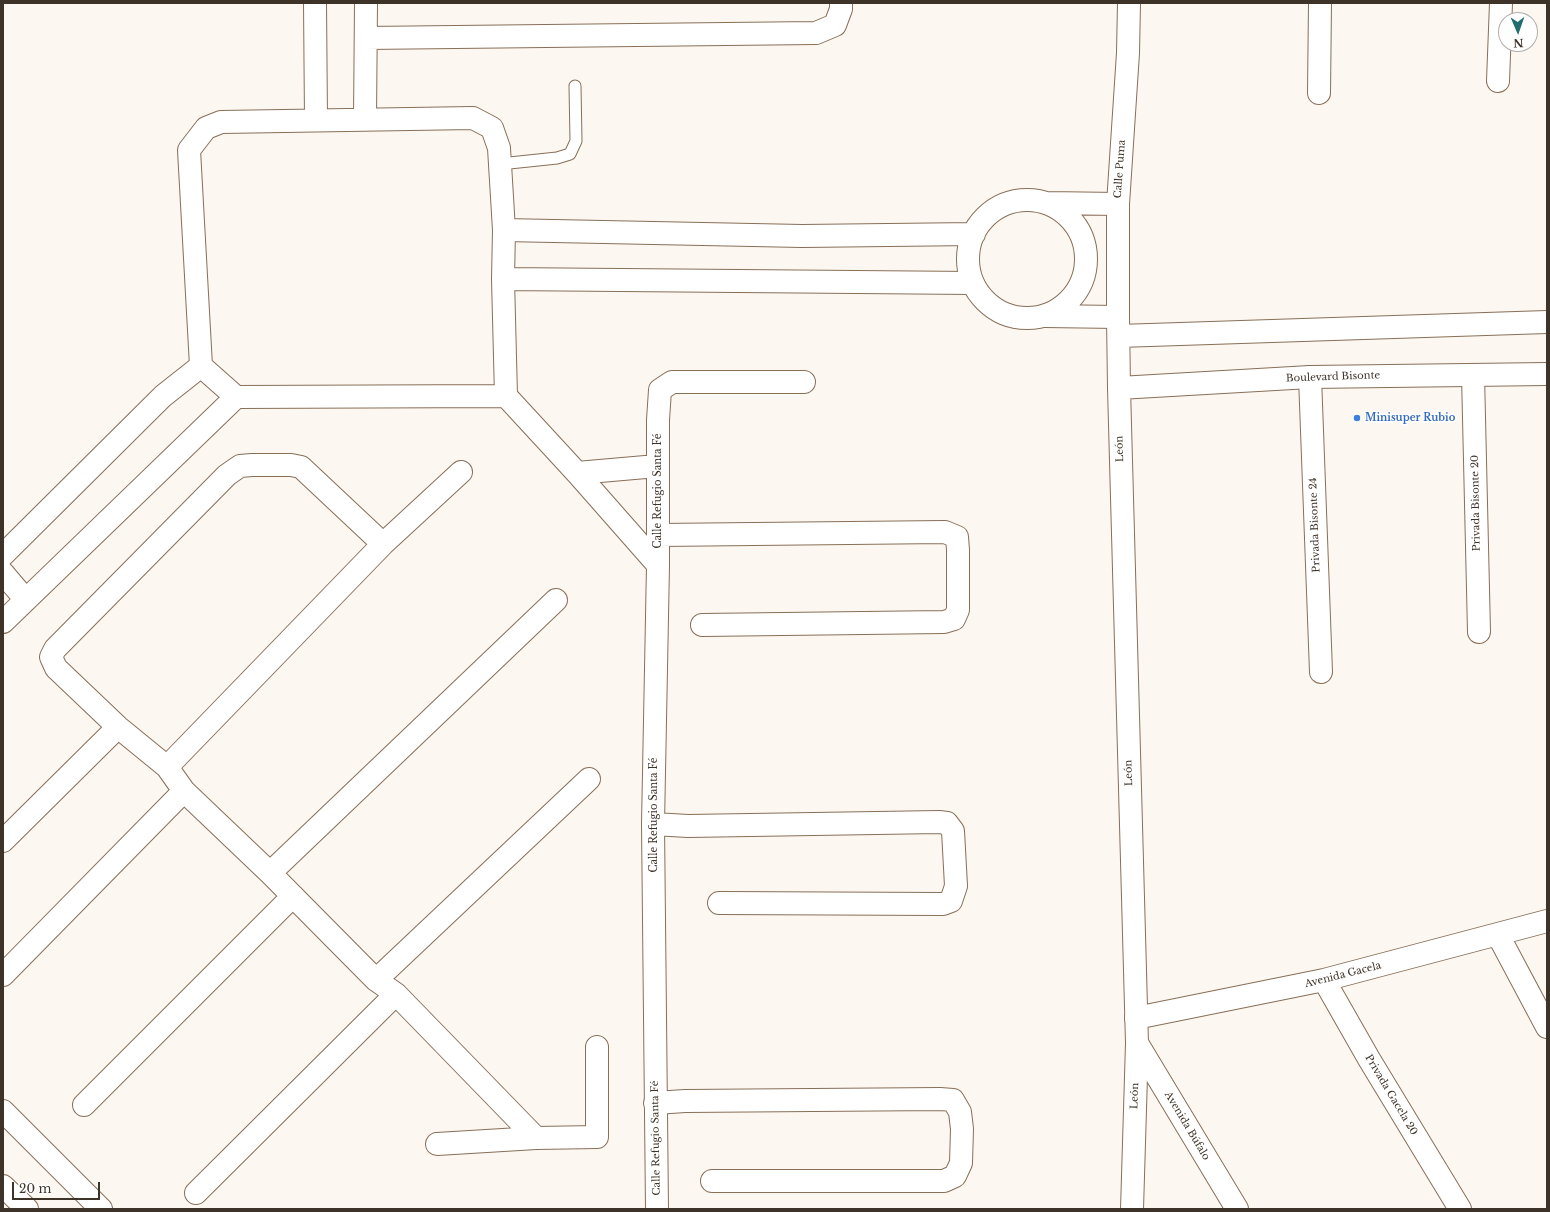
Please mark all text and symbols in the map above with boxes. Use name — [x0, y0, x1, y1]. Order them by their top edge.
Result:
north arrow — [1498, 12, 1538, 52]
text: N — [1513, 36, 1524, 50]
street label: Calle Puma — [1112, 139, 1128, 199]
street label: Boulevard Bisonte — [1286, 369, 1380, 385]
place label: Minisuper Rubio — [1365, 412, 1455, 424]
marker: Minisuper Rubio — [1352, 413, 1362, 423]
street label: Calle Refugio Santa Fé — [652, 434, 664, 548]
street label: León — [1114, 436, 1126, 462]
street label: Privada Bisonte 20 — [1469, 455, 1483, 551]
street label: Privada Bisonte 24 — [1307, 477, 1323, 573]
street label: Calle Refugio Santa Fé — [648, 758, 660, 872]
street label: León — [1123, 760, 1135, 786]
street label: Avenida Gacela — [1304, 960, 1382, 990]
street label: Privada Gacela 20 — [1362, 1052, 1420, 1138]
street label: Calle Refugio Santa Fé — [649, 1080, 663, 1196]
street label: León — [1129, 1083, 1141, 1109]
street label: Avenida Búfalo — [1162, 1089, 1212, 1163]
scale bar — [14, 1174, 102, 1200]
text: 20 m — [19, 1181, 51, 1196]

